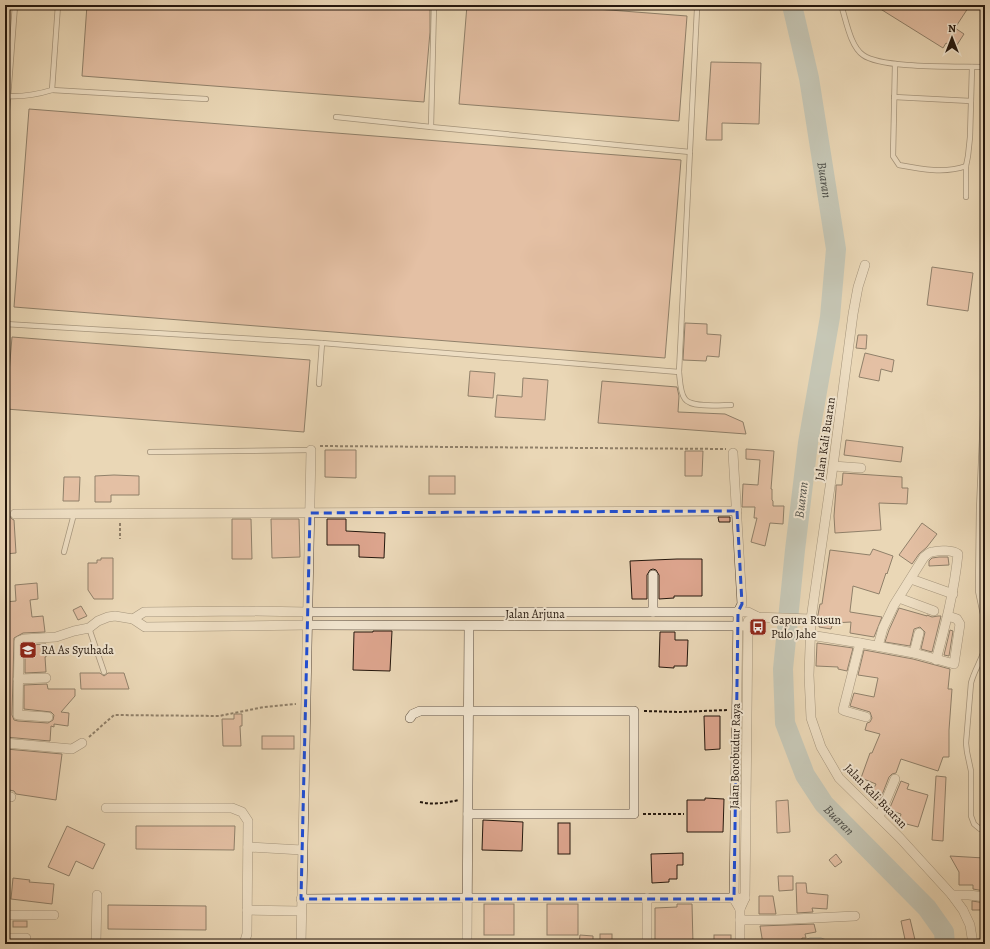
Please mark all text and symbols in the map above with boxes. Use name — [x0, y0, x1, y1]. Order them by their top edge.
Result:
north arrow — [932, 18, 972, 58]
text: N — [948, 21, 956, 36]
water label: Buaran — [814, 160, 836, 199]
street label: Jalan Kali Buaran — [811, 396, 839, 482]
water label: Buaran — [790, 481, 812, 519]
street label: Jalan Arjuna — [505, 606, 565, 622]
place label: Gapura Rusun Pulo Jahe — [771, 612, 842, 642]
bus stop icon: Gapura Rusun Pulo Jahe — [748, 617, 768, 637]
school or university icon: RA As Syuhada — [18, 640, 38, 660]
place label: RA As Syuhada — [41, 642, 114, 658]
street label: Jalan Borobudur Raya — [726, 703, 744, 809]
street label: Jalan Kali Buaran — [841, 760, 911, 832]
water label: Buaran — [821, 801, 858, 839]

